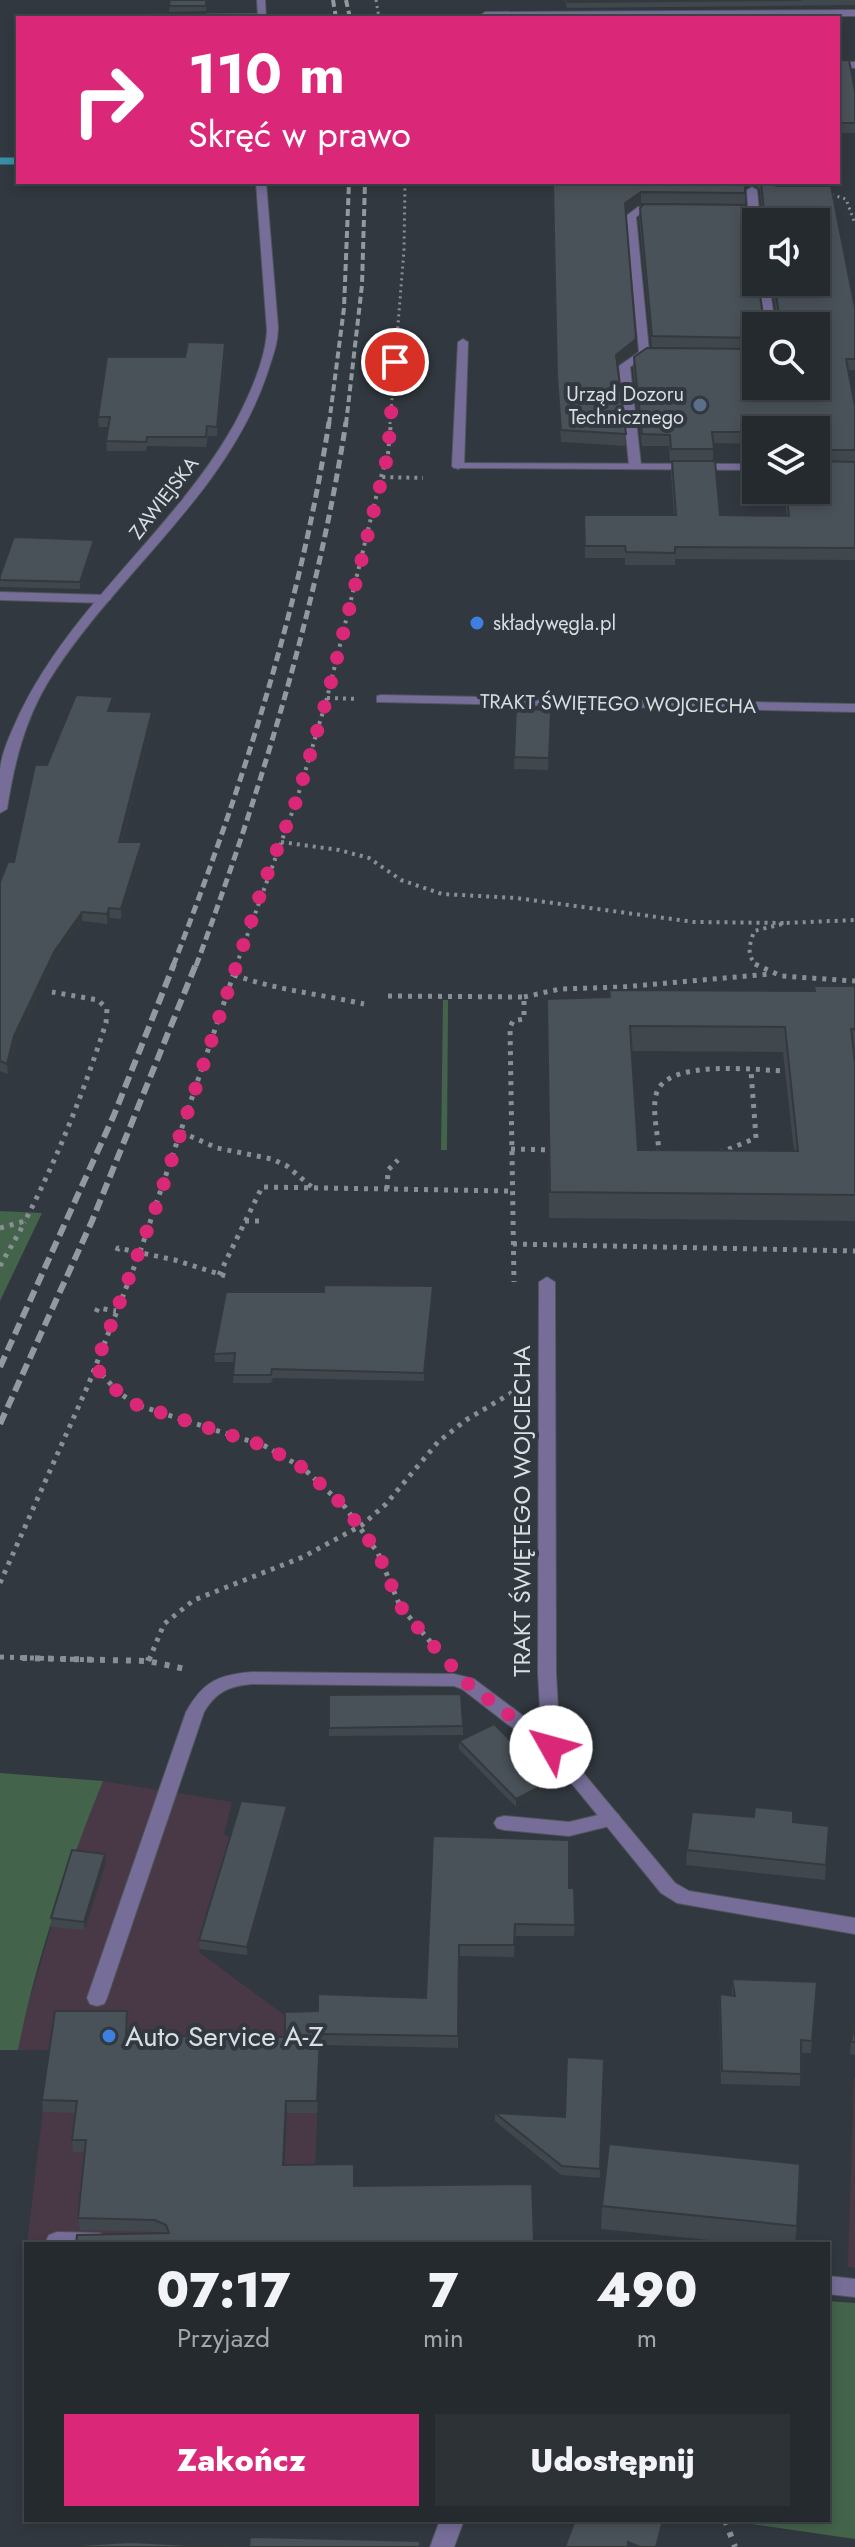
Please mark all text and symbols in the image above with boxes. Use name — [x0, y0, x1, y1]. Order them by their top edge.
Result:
text: 110 m — [188, 33, 345, 114]
icon: right — [56, 48, 160, 152]
text: Skręć w prawo — [188, 108, 411, 160]
map controls — [742, 208, 830, 504]
button: sound — [742, 208, 830, 296]
button: search — [742, 312, 830, 400]
pin — [361, 328, 429, 396]
icon: arrive — [373, 340, 417, 384]
place label: Urząd Dozoru Technicznego — [566, 380, 684, 432]
marker: Urząd Dozoru Technicznego — [691, 396, 709, 414]
button: layers — [742, 416, 830, 504]
street label: ZAWIEJSKA — [122, 450, 206, 546]
place label: składywęgla.pl — [493, 609, 616, 638]
marker: składywęgla.pl — [468, 614, 486, 632]
street label: TRAKT ŚWIĘTEGO WOJCIECHA — [480, 687, 757, 721]
street label: TRAKT ŚWIĘTEGO WOJCIECHA — [504, 1345, 539, 1677]
position arrow — [509, 1705, 593, 1789]
place label: Auto Service A-Z — [125, 2016, 324, 2057]
marker: Auto Service A-Z — [100, 2027, 118, 2045]
text: 07:17 — [157, 2256, 290, 2325]
text: 7 — [428, 2256, 458, 2325]
text: 490 — [596, 2256, 697, 2325]
text: Przyjazd — [177, 2319, 270, 2357]
text: min — [423, 2319, 464, 2357]
text: m — [637, 2319, 657, 2357]
button: Zakończ — [64, 2414, 419, 2506]
button: Udostępnij — [435, 2414, 790, 2506]

